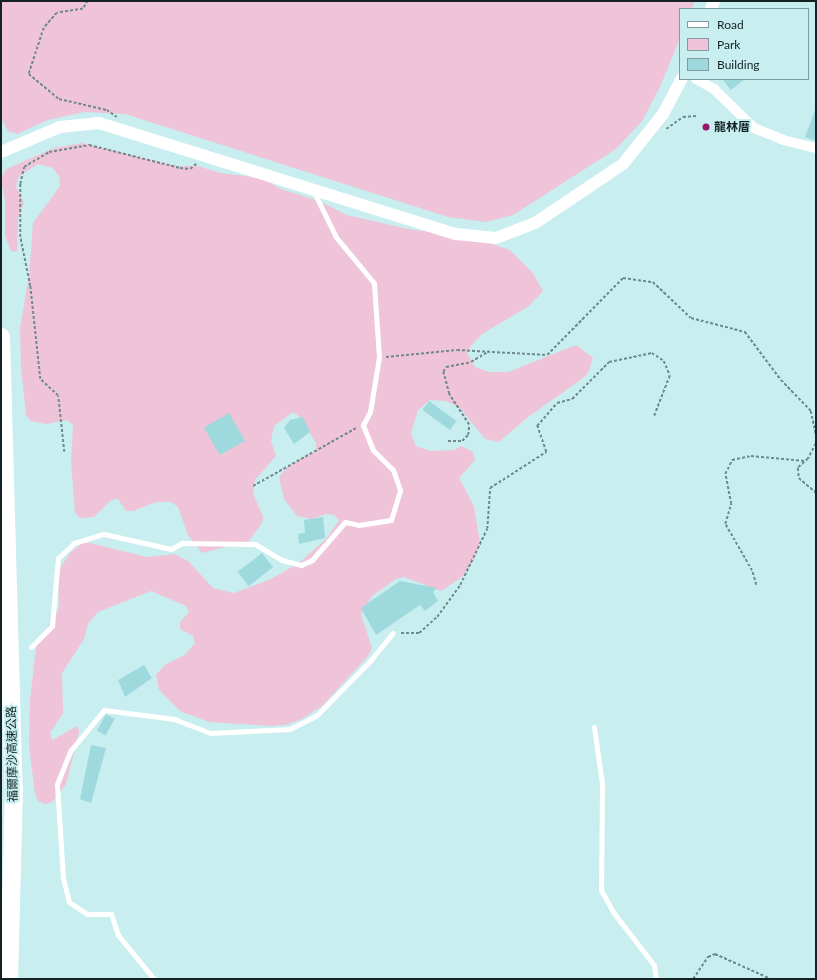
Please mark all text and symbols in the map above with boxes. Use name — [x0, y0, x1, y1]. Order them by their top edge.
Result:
legend — [679, 8, 809, 80]
text: Road — [717, 17, 744, 32]
text: Park — [717, 37, 740, 52]
text: Building — [717, 57, 760, 72]
place label: 龍林厝 — [714, 120, 750, 134]
marker: 龍林厝 — [701, 122, 711, 132]
street label: 福爾摩沙高速公路 — [4, 706, 20, 802]

